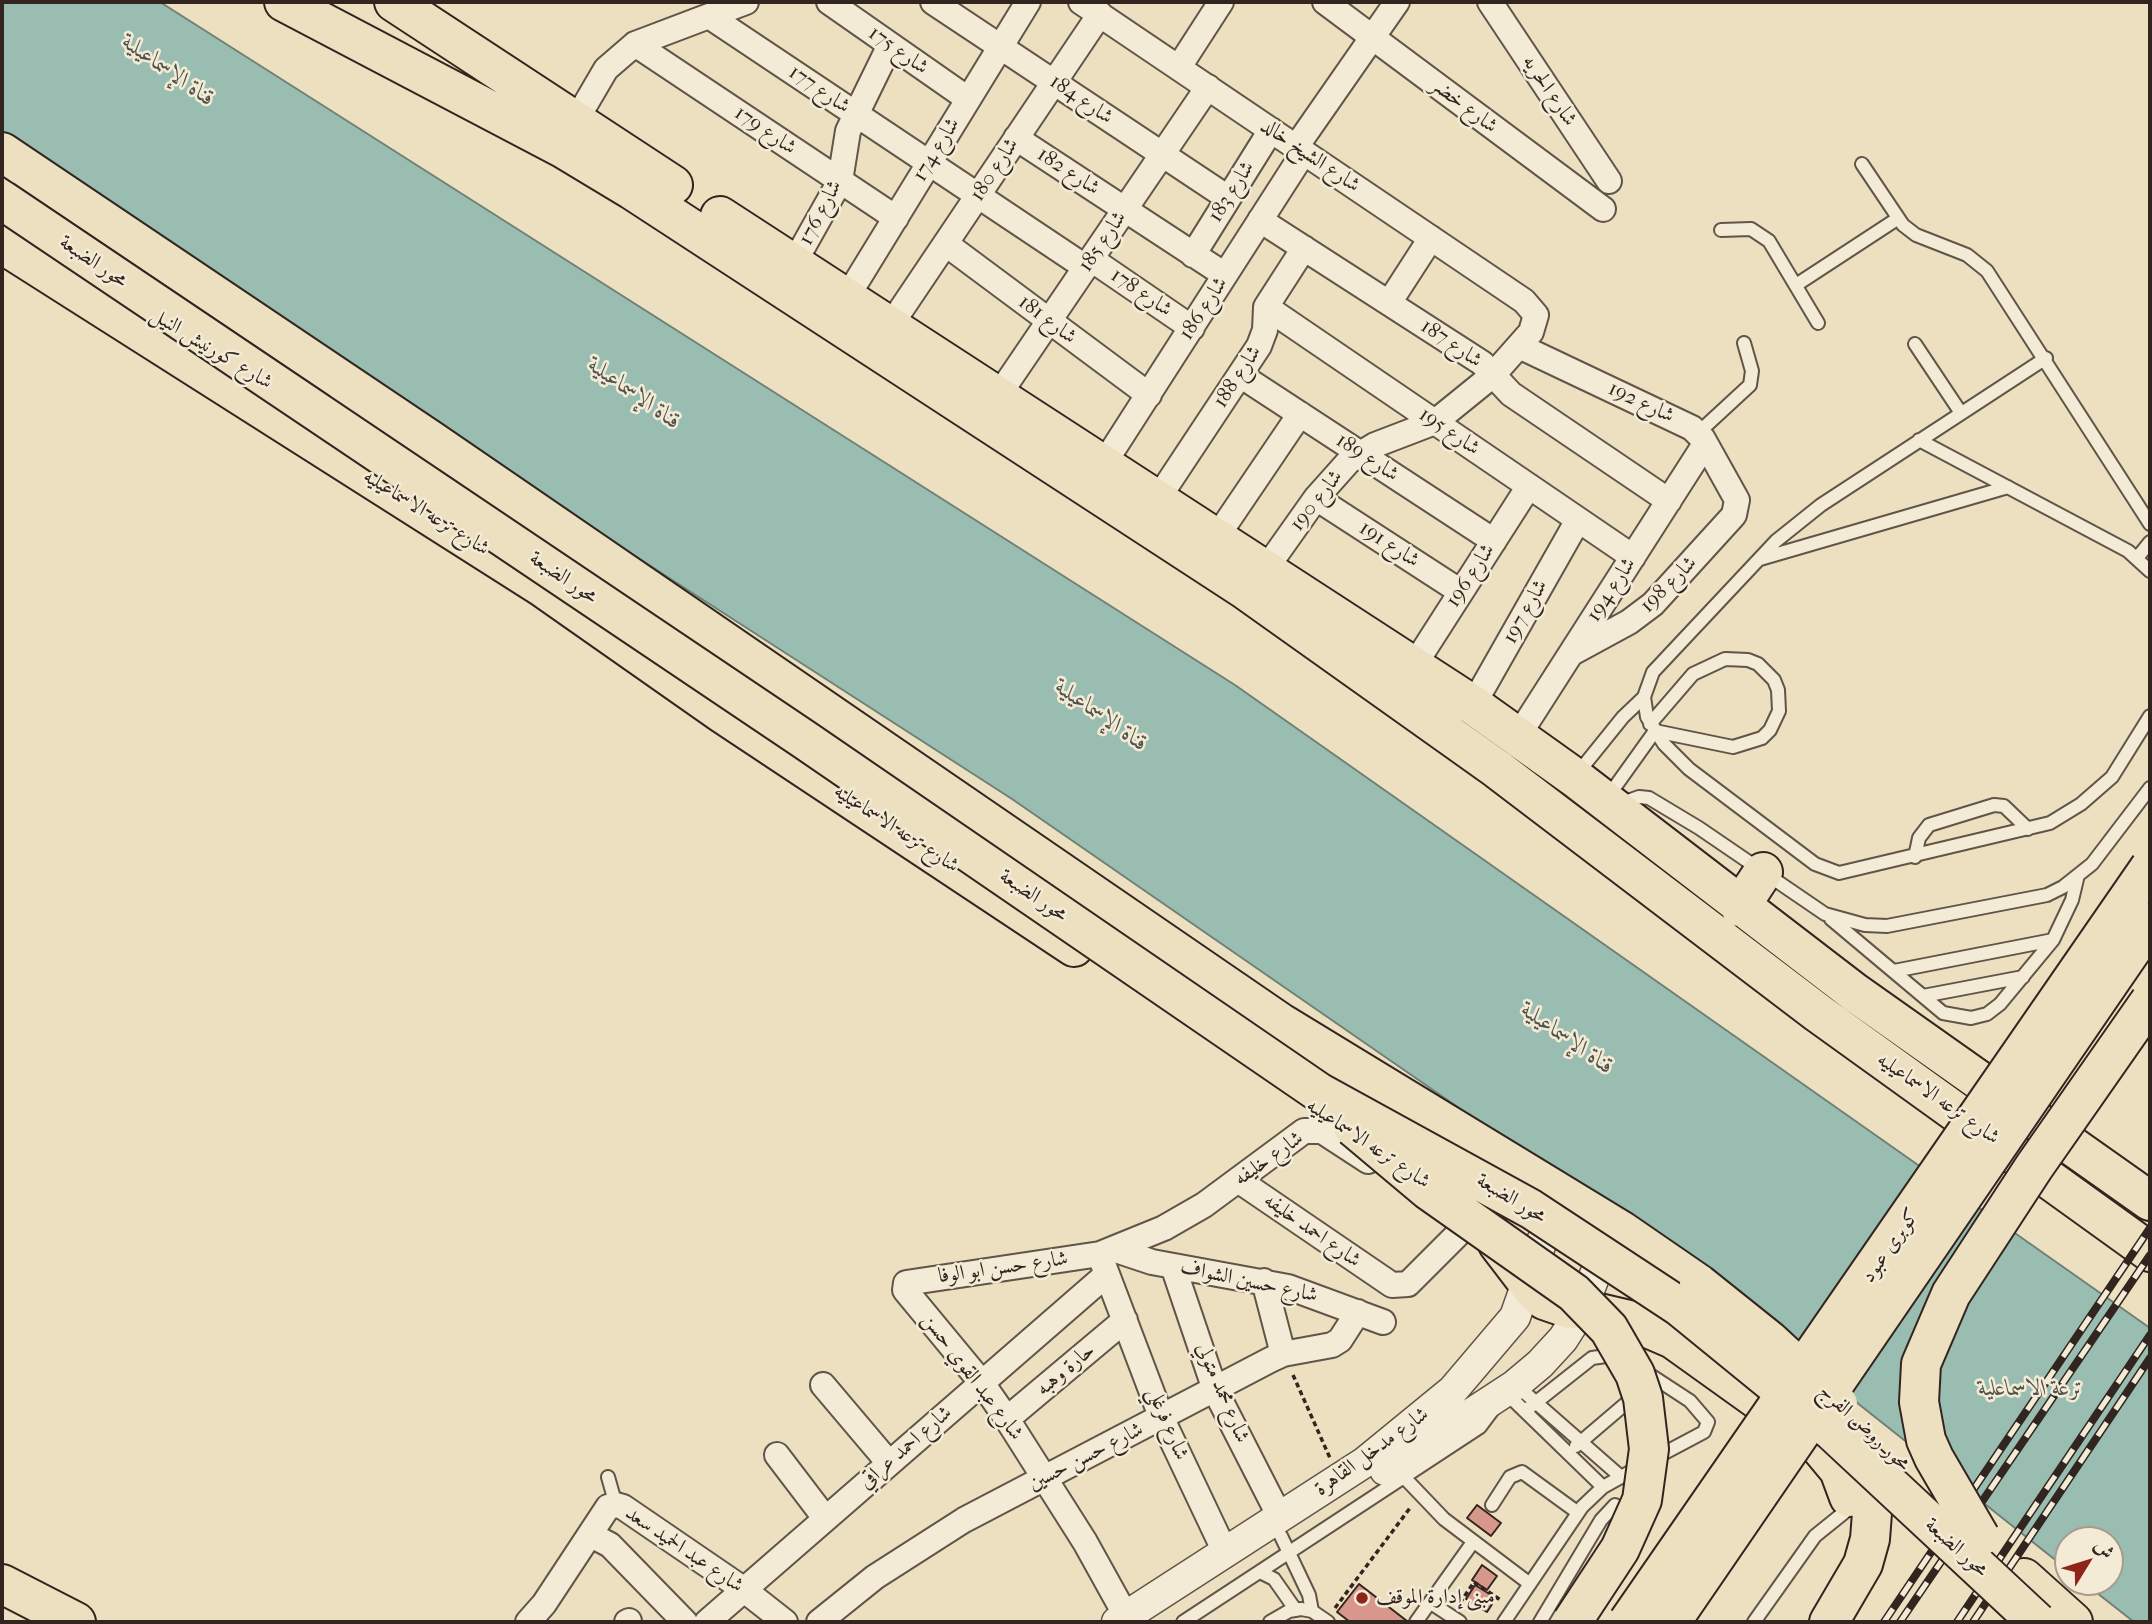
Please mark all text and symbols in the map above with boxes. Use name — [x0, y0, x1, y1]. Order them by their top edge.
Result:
street label: شارع 175 — [863, 21, 933, 81]
water label: قناة الإسماعيلية — [116, 29, 220, 113]
street label: شارع الحريه — [1516, 51, 1582, 131]
street label: شارع 177 — [783, 60, 855, 120]
street label: شارع 184 — [1044, 70, 1118, 130]
street label: شارع خضر — [1426, 73, 1502, 139]
street label: شارع 179 — [729, 101, 801, 161]
street label: شارع 174 — [908, 113, 966, 187]
street label: شارع الشيخ خالد — [1255, 113, 1365, 199]
street label: شارع 180 — [965, 134, 1025, 206]
street label: شارع 182 — [1032, 142, 1104, 202]
street label: شارع 183 — [1203, 157, 1261, 227]
street label: شارع 176 — [794, 176, 848, 250]
street label: شارع 185 — [1074, 207, 1132, 277]
street label: محور الضبعة — [54, 230, 132, 294]
street label: شارع 178 — [1105, 263, 1177, 323]
street label: شارع 186 — [1174, 273, 1234, 345]
street label: شارع 181 — [1013, 290, 1081, 350]
street label: شارع كورنيش النيل — [145, 303, 277, 395]
street label: شارع 187 — [1415, 314, 1487, 374]
street label: شارع 188 — [1208, 341, 1268, 413]
water label: قناة الإسماعيلية — [582, 352, 686, 436]
street label: شارع 192 — [1604, 377, 1678, 429]
street label: شارع 195 — [1414, 402, 1484, 462]
street label: شارع 189 — [1331, 428, 1403, 488]
street label: شارع ترعه الاسماعيليه — [358, 464, 494, 562]
street label: شارع 190 — [1285, 465, 1349, 537]
street label: شارع 191 — [1354, 516, 1424, 574]
street label: شارع 196 — [1441, 539, 1501, 613]
street label: محور الضبعة — [524, 546, 602, 610]
street label: شارع 198 — [1635, 551, 1703, 619]
street label: شارع 194 — [1582, 553, 1642, 627]
street label: شارع 197 — [1498, 575, 1554, 649]
water label: قناة الإسماعيلية — [1049, 674, 1153, 758]
street label: شارع ترعه الاسماعيليه — [829, 779, 963, 879]
street label: محور الضبعة — [994, 864, 1072, 928]
water label: قناة الإسماعيلية — [1515, 997, 1619, 1081]
street label: شارع ترعه الاسماعيليه — [1872, 1047, 2004, 1151]
street label: شارع ترعه الاسماعيليه — [1301, 1093, 1435, 1195]
street label: شارع خليفه — [1229, 1126, 1309, 1192]
street label: محور الضبعة — [1472, 1168, 1550, 1230]
street label: شارع احمد خليفه — [1258, 1188, 1366, 1274]
street label: كوبرى عبود — [1856, 1204, 1926, 1288]
street label: شارع حسن ابو الوفا — [936, 1246, 1070, 1290]
street label: شارع حسين الشواف — [1178, 1255, 1320, 1309]
street label: شارع عبد القوي حسن — [916, 1308, 1028, 1446]
street label: حارة وهبه — [1031, 1338, 1101, 1402]
street label: شارع محمد متولي — [1190, 1339, 1254, 1447]
water label: ترعة الاسماعلية — [1978, 1375, 2084, 1403]
street label: محور روض الفرج — [1813, 1379, 1915, 1477]
street label: شارع فرغلي — [1140, 1384, 1194, 1464]
street label: شارع احمد عراقي — [854, 1401, 958, 1495]
street label: شارع مدخل القاهرة — [1310, 1402, 1434, 1502]
street label: شارع حسن حسين — [1024, 1417, 1148, 1497]
street label: شارع عبد الحميد سعد — [620, 1501, 748, 1599]
street label: محور الضبعة — [1919, 1513, 1993, 1583]
north arrow — [2054, 1526, 2124, 1596]
text: ش — [2089, 1535, 2118, 1563]
place label: مبنى إدارة الموقف — [1376, 1585, 1495, 1611]
marker: مبنى إدارة الموقف — [1354, 1590, 1370, 1606]

